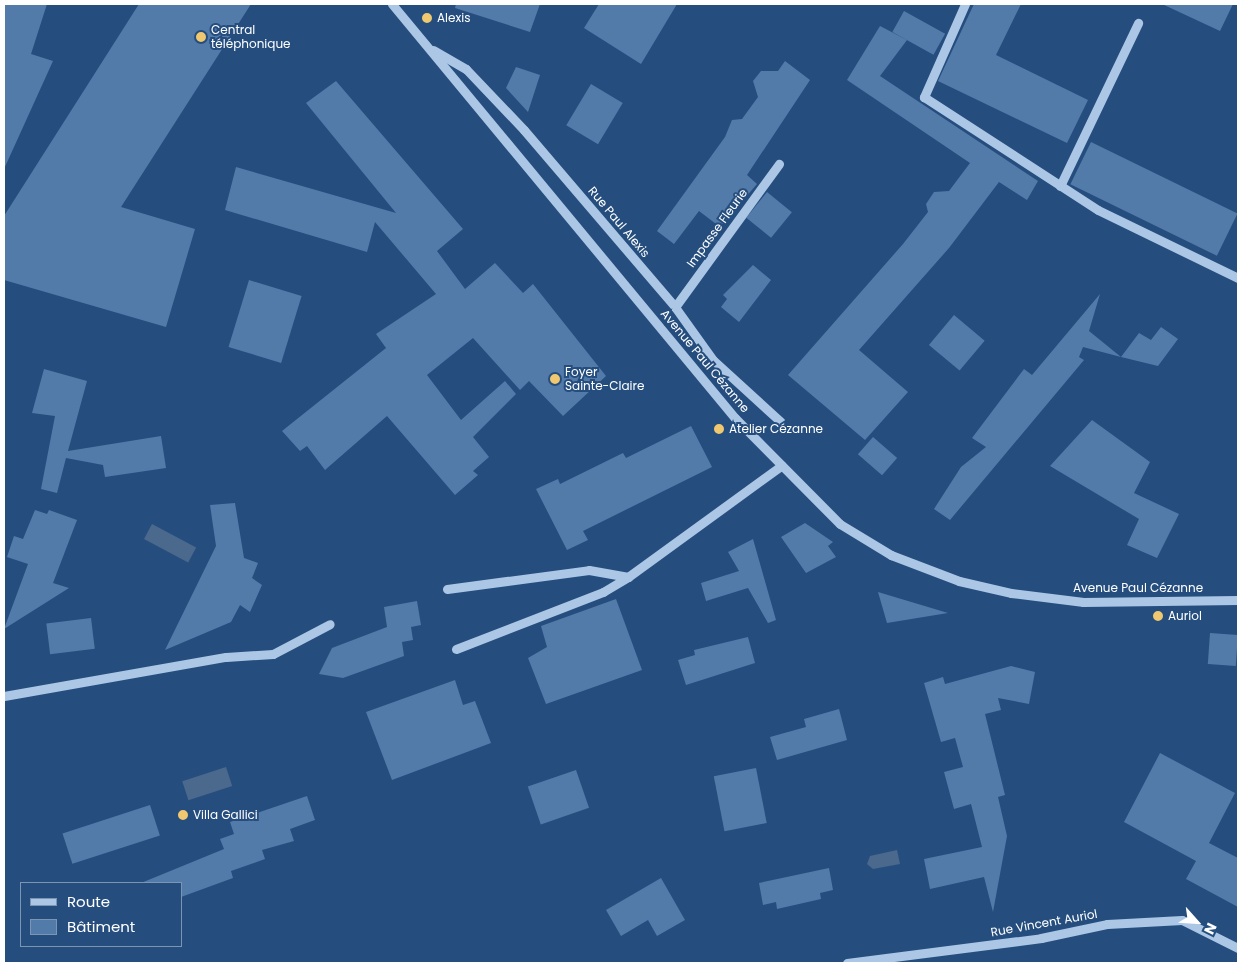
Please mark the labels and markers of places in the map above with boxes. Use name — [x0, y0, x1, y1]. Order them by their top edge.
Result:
place label: Alexis — [437, 11, 470, 25]
marker: Alexis — [421, 12, 433, 24]
place label: Central téléphonique — [211, 23, 291, 51]
marker: Central téléphonique — [195, 31, 207, 43]
place label: Foyer Sainte-Claire — [565, 365, 644, 393]
marker: Foyer Sainte-Claire — [549, 373, 561, 385]
place label: Atelier Cézanne — [729, 422, 823, 436]
marker: Atelier Cézanne — [713, 423, 725, 435]
place label: Auriol — [1168, 609, 1202, 623]
marker: Auriol — [1152, 610, 1164, 622]
place label: Villa Gallici — [193, 808, 258, 822]
marker: Villa Gallici — [177, 809, 189, 821]

